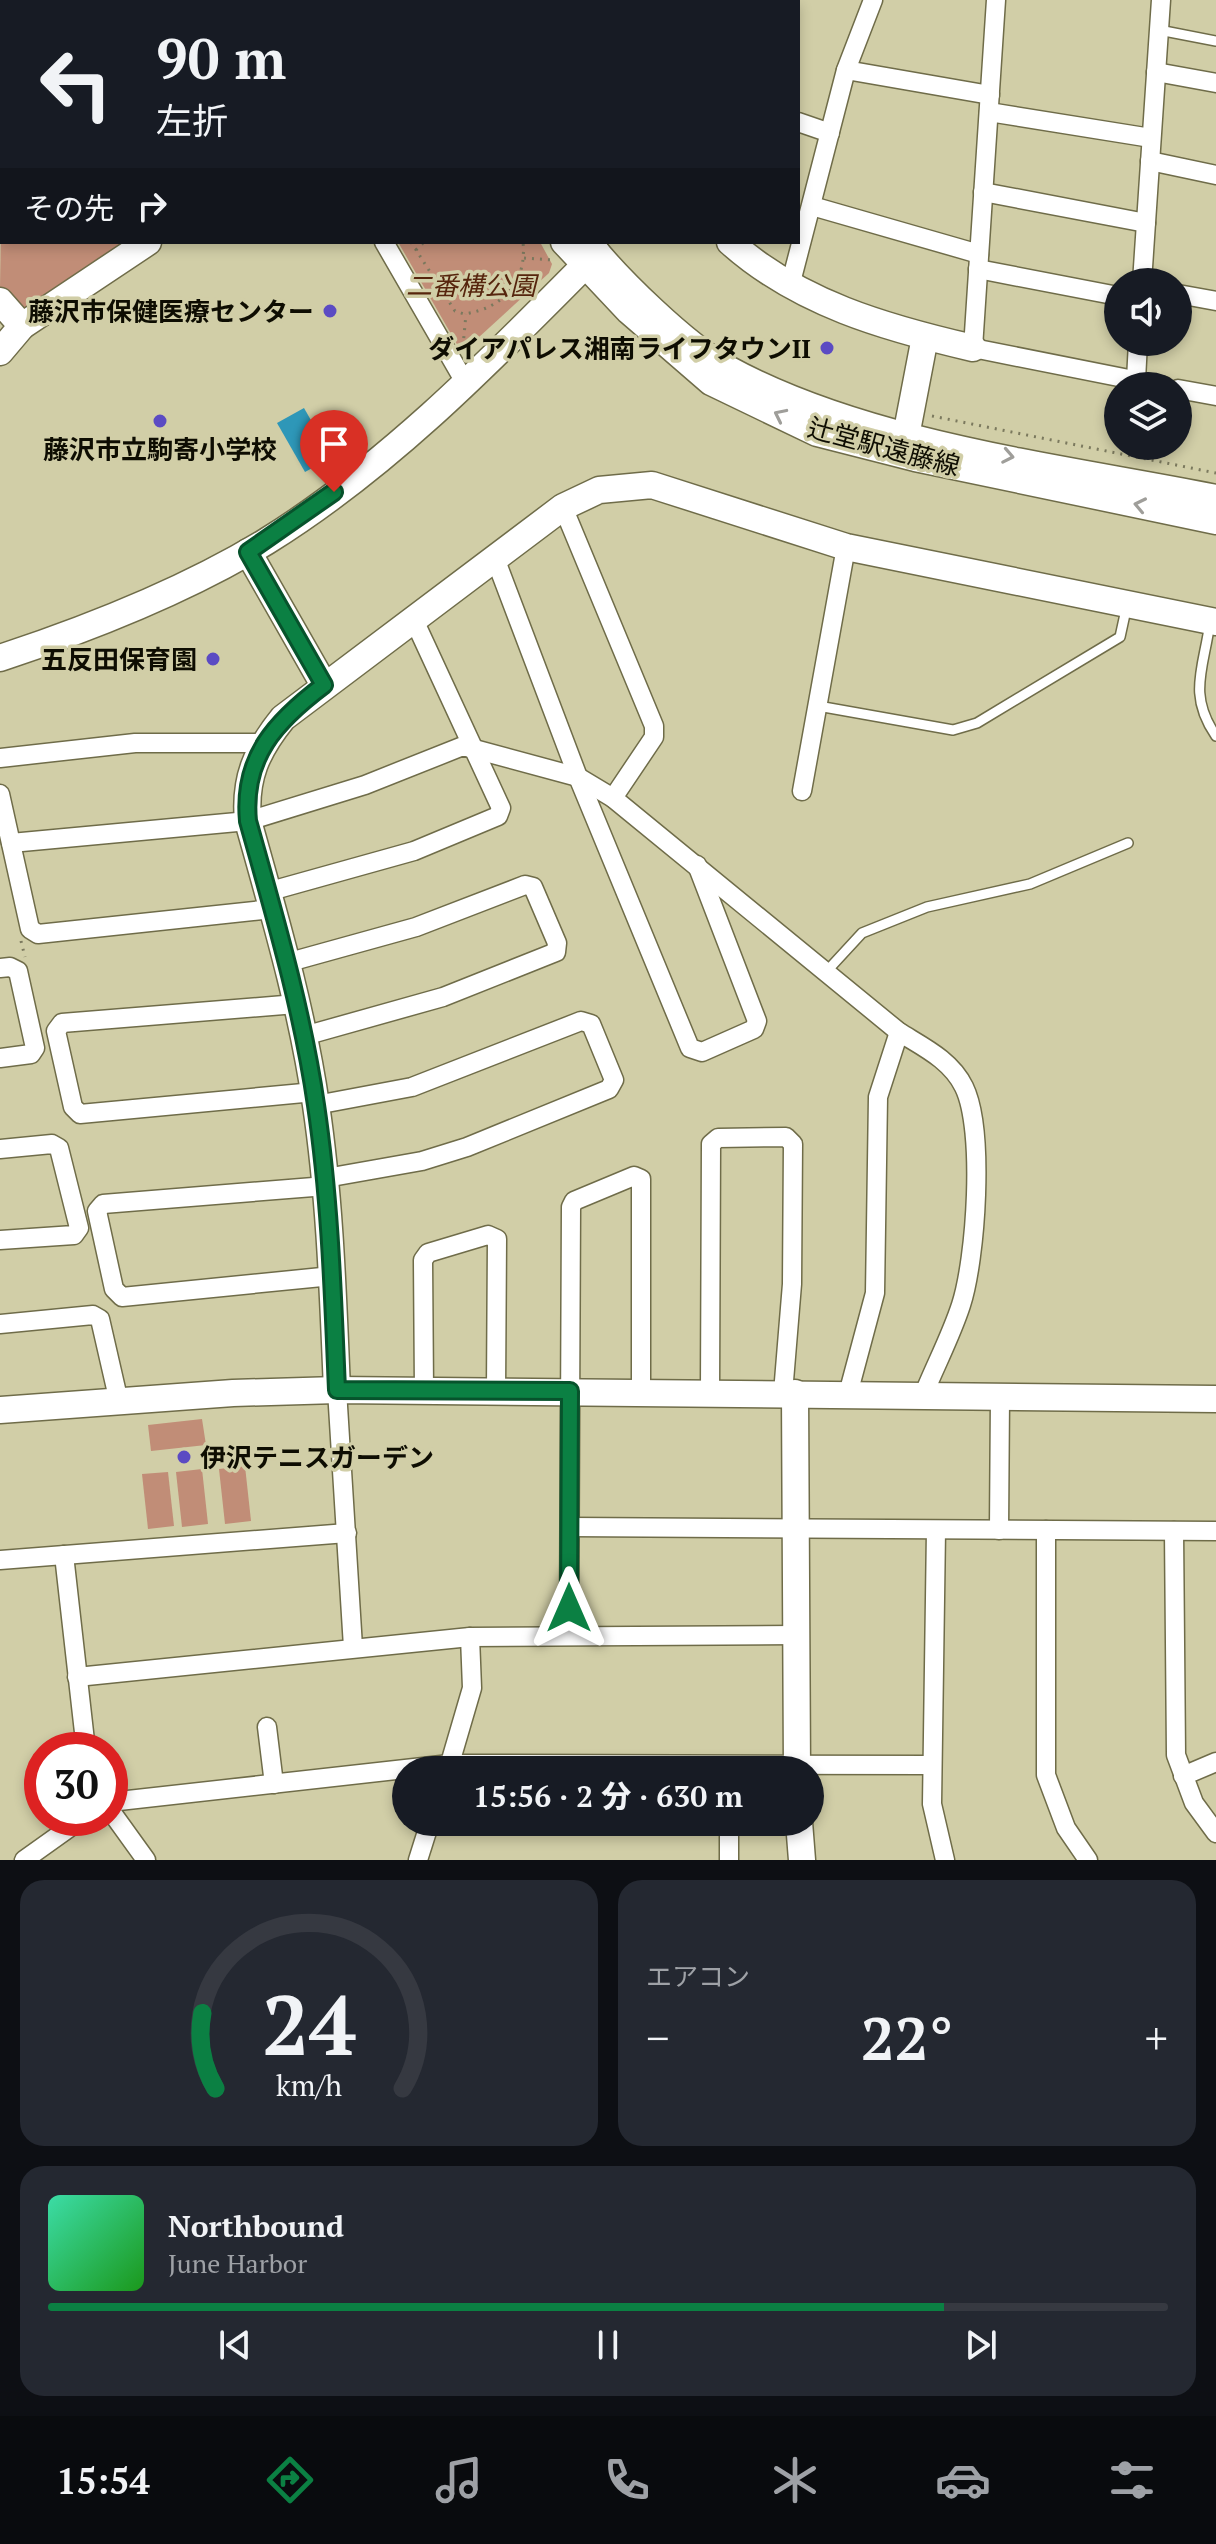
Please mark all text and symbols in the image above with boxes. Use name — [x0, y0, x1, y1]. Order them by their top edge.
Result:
text: 90 m — [156, 21, 286, 95]
icon: left — [24, 32, 128, 136]
text: 左折 — [156, 97, 228, 144]
icon: right — [130, 184, 174, 228]
text: その先 — [24, 188, 114, 228]
park label: 二番構公園 — [406, 268, 540, 302]
map controls — [1104, 268, 1192, 460]
button: sound — [1104, 268, 1192, 356]
place label: 藤沢市保健医療センター — [28, 294, 314, 328]
marker: 藤沢市保健医療センター — [321, 302, 339, 320]
place label: ダイアパレス湘南ライフタウンII — [428, 331, 811, 365]
marker: ダイアパレス湘南ライフタウンII — [818, 339, 836, 357]
button: layers — [1104, 372, 1192, 460]
one-way arrow — [773, 409, 788, 425]
street label: 辻堂駅遠藤線 — [804, 409, 964, 483]
pin — [300, 410, 368, 492]
marker: 藤沢市立駒寄小学校 — [151, 412, 169, 430]
icon: arrive — [312, 422, 356, 466]
place label: 藤沢市立駒寄小学校 — [43, 432, 277, 466]
one-way arrow — [1000, 447, 1014, 464]
one-way arrow — [1133, 497, 1147, 514]
place label: 五反田保育園 — [41, 642, 197, 676]
marker: 五反田保育園 — [204, 650, 222, 668]
place label: 伊沢テニスガーデン — [200, 1440, 434, 1474]
marker: 伊沢テニスガーデン — [175, 1448, 193, 1466]
position arrow — [527, 1566, 611, 1650]
speed limit sign: 30 — [24, 1732, 128, 1836]
text: 15:56 · 2 分 · 630 m — [473, 1776, 743, 1816]
text: エアコン — [646, 1959, 750, 1993]
text: 24 — [262, 1969, 356, 2079]
text: 22° — [861, 1998, 953, 2077]
text: − — [646, 2008, 669, 2067]
text: + — [1145, 2008, 1168, 2067]
text: km/h — [276, 2066, 342, 2104]
text: Northbound — [168, 2206, 344, 2246]
text: June Harbor — [168, 2246, 307, 2280]
icon: previous — [213, 2323, 257, 2367]
icon: pause — [586, 2323, 630, 2367]
icon: next — [959, 2323, 1003, 2367]
icon: directions — [262, 2452, 318, 2508]
icon: music — [431, 2452, 487, 2508]
icon: phone — [599, 2452, 655, 2508]
icon: climate — [767, 2452, 823, 2508]
icon: car — [935, 2452, 991, 2508]
icon: filters — [1104, 2452, 1160, 2508]
text: 15:54 — [56, 2457, 150, 2504]

